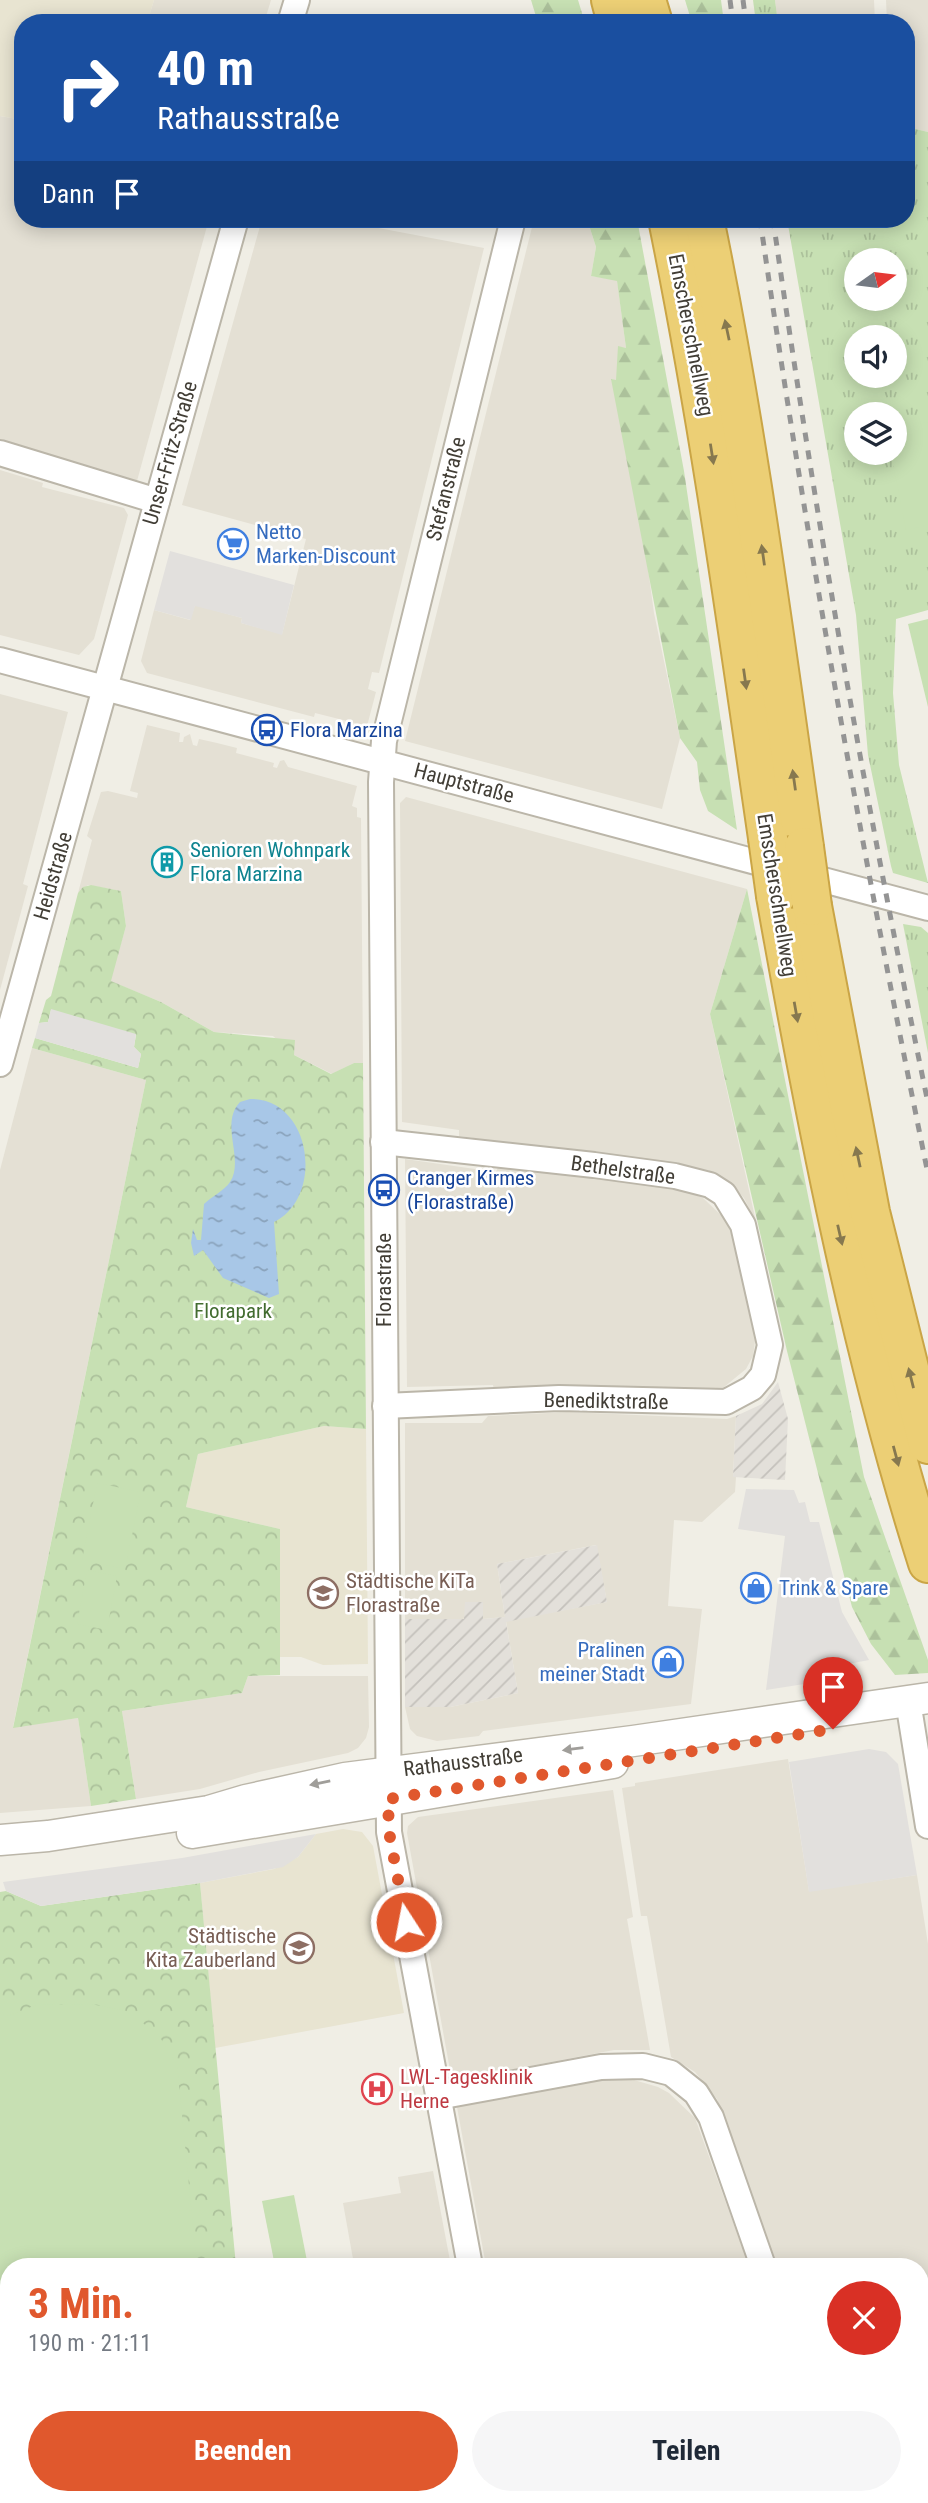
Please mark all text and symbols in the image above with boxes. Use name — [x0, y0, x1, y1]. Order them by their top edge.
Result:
text: 40 m — [157, 40, 254, 97]
icon: right — [42, 42, 133, 133]
text: Rathausstraße — [157, 99, 340, 137]
icon: arrive — [108, 175, 146, 213]
text: Dann — [42, 179, 94, 209]
north arrow — [844, 248, 906, 312]
map controls — [844, 248, 907, 465]
street label: Emscherschnellweg — [663, 252, 719, 418]
one-way arrow — [721, 319, 732, 341]
button: sound — [844, 325, 907, 388]
street label: Unser-Fritz-Straße — [138, 378, 202, 528]
button: layers — [844, 402, 907, 465]
street label: Stefanstraße — [421, 434, 471, 544]
one-way arrow — [707, 443, 718, 465]
place label: Netto Marken-Discount — [256, 520, 396, 568]
supermarket icon: Netto Marken-Discount — [216, 527, 250, 561]
one-way arrow — [757, 543, 768, 565]
one-way arrow — [740, 669, 751, 691]
bus stop icon: Flora Marzina — [250, 713, 284, 747]
place label: Flora Marzina — [290, 718, 403, 742]
street label: Hauptstraße — [411, 758, 517, 808]
one-way arrow — [789, 769, 800, 791]
street label: Emscherschnellweg — [752, 812, 802, 978]
street label: Heidstraße — [29, 829, 77, 923]
place label: Senioren Wohnpark Flora Marzina — [190, 838, 351, 886]
building icon: Senioren Wohnpark Flora Marzina — [150, 845, 184, 879]
one-way arrow — [791, 1001, 802, 1023]
one-way arrow — [853, 1146, 864, 1168]
street label: Bethelstraße — [569, 1151, 677, 1189]
place label: Cranger Kirmes (Florastraße) — [407, 1166, 534, 1214]
bus stop icon: Cranger Kirmes (Florastraße) — [367, 1173, 401, 1207]
one-way arrow — [834, 1224, 845, 1246]
street label: Florastraße — [372, 1233, 396, 1327]
park label: Florapark — [194, 1299, 272, 1323]
one-way arrow — [905, 1367, 916, 1389]
street label: Benediktstraße — [543, 1388, 669, 1414]
one-way arrow — [891, 1445, 901, 1466]
place label: Städtische KiTa Florastraße — [346, 1569, 475, 1617]
shop icon: Trink & Spare — [739, 1571, 773, 1605]
school or university icon: Städtische KiTa Florastraße — [306, 1576, 340, 1610]
place label: Trink & Spare — [779, 1576, 889, 1600]
place label: Pralinen meiner Stadt — [539, 1638, 645, 1686]
shop icon: Pralinen meiner Stadt — [651, 1645, 685, 1679]
pin — [803, 1657, 863, 1729]
icon: arrive — [814, 1668, 852, 1706]
street label: Rathausstraße — [402, 1743, 524, 1781]
one-way arrow — [562, 1743, 584, 1754]
one-way arrow — [309, 1777, 331, 1788]
position arrow — [369, 1885, 443, 1959]
place label: Städtische Kita Zauberland — [145, 1924, 276, 1972]
school or university icon: Städtische Kita Zauberland — [282, 1931, 316, 1965]
place label: LWL-Tagesklinik Herne — [400, 2065, 533, 2113]
hospital icon: LWL-Tagesklinik Herne — [360, 2072, 394, 2106]
text: 3 Min. — [28, 2279, 134, 2328]
button: close — [827, 2281, 901, 2355]
text: 190 m · 21:11 — [28, 2330, 152, 2357]
button: Beenden — [28, 2411, 458, 2491]
button: Teilen — [472, 2411, 901, 2491]

